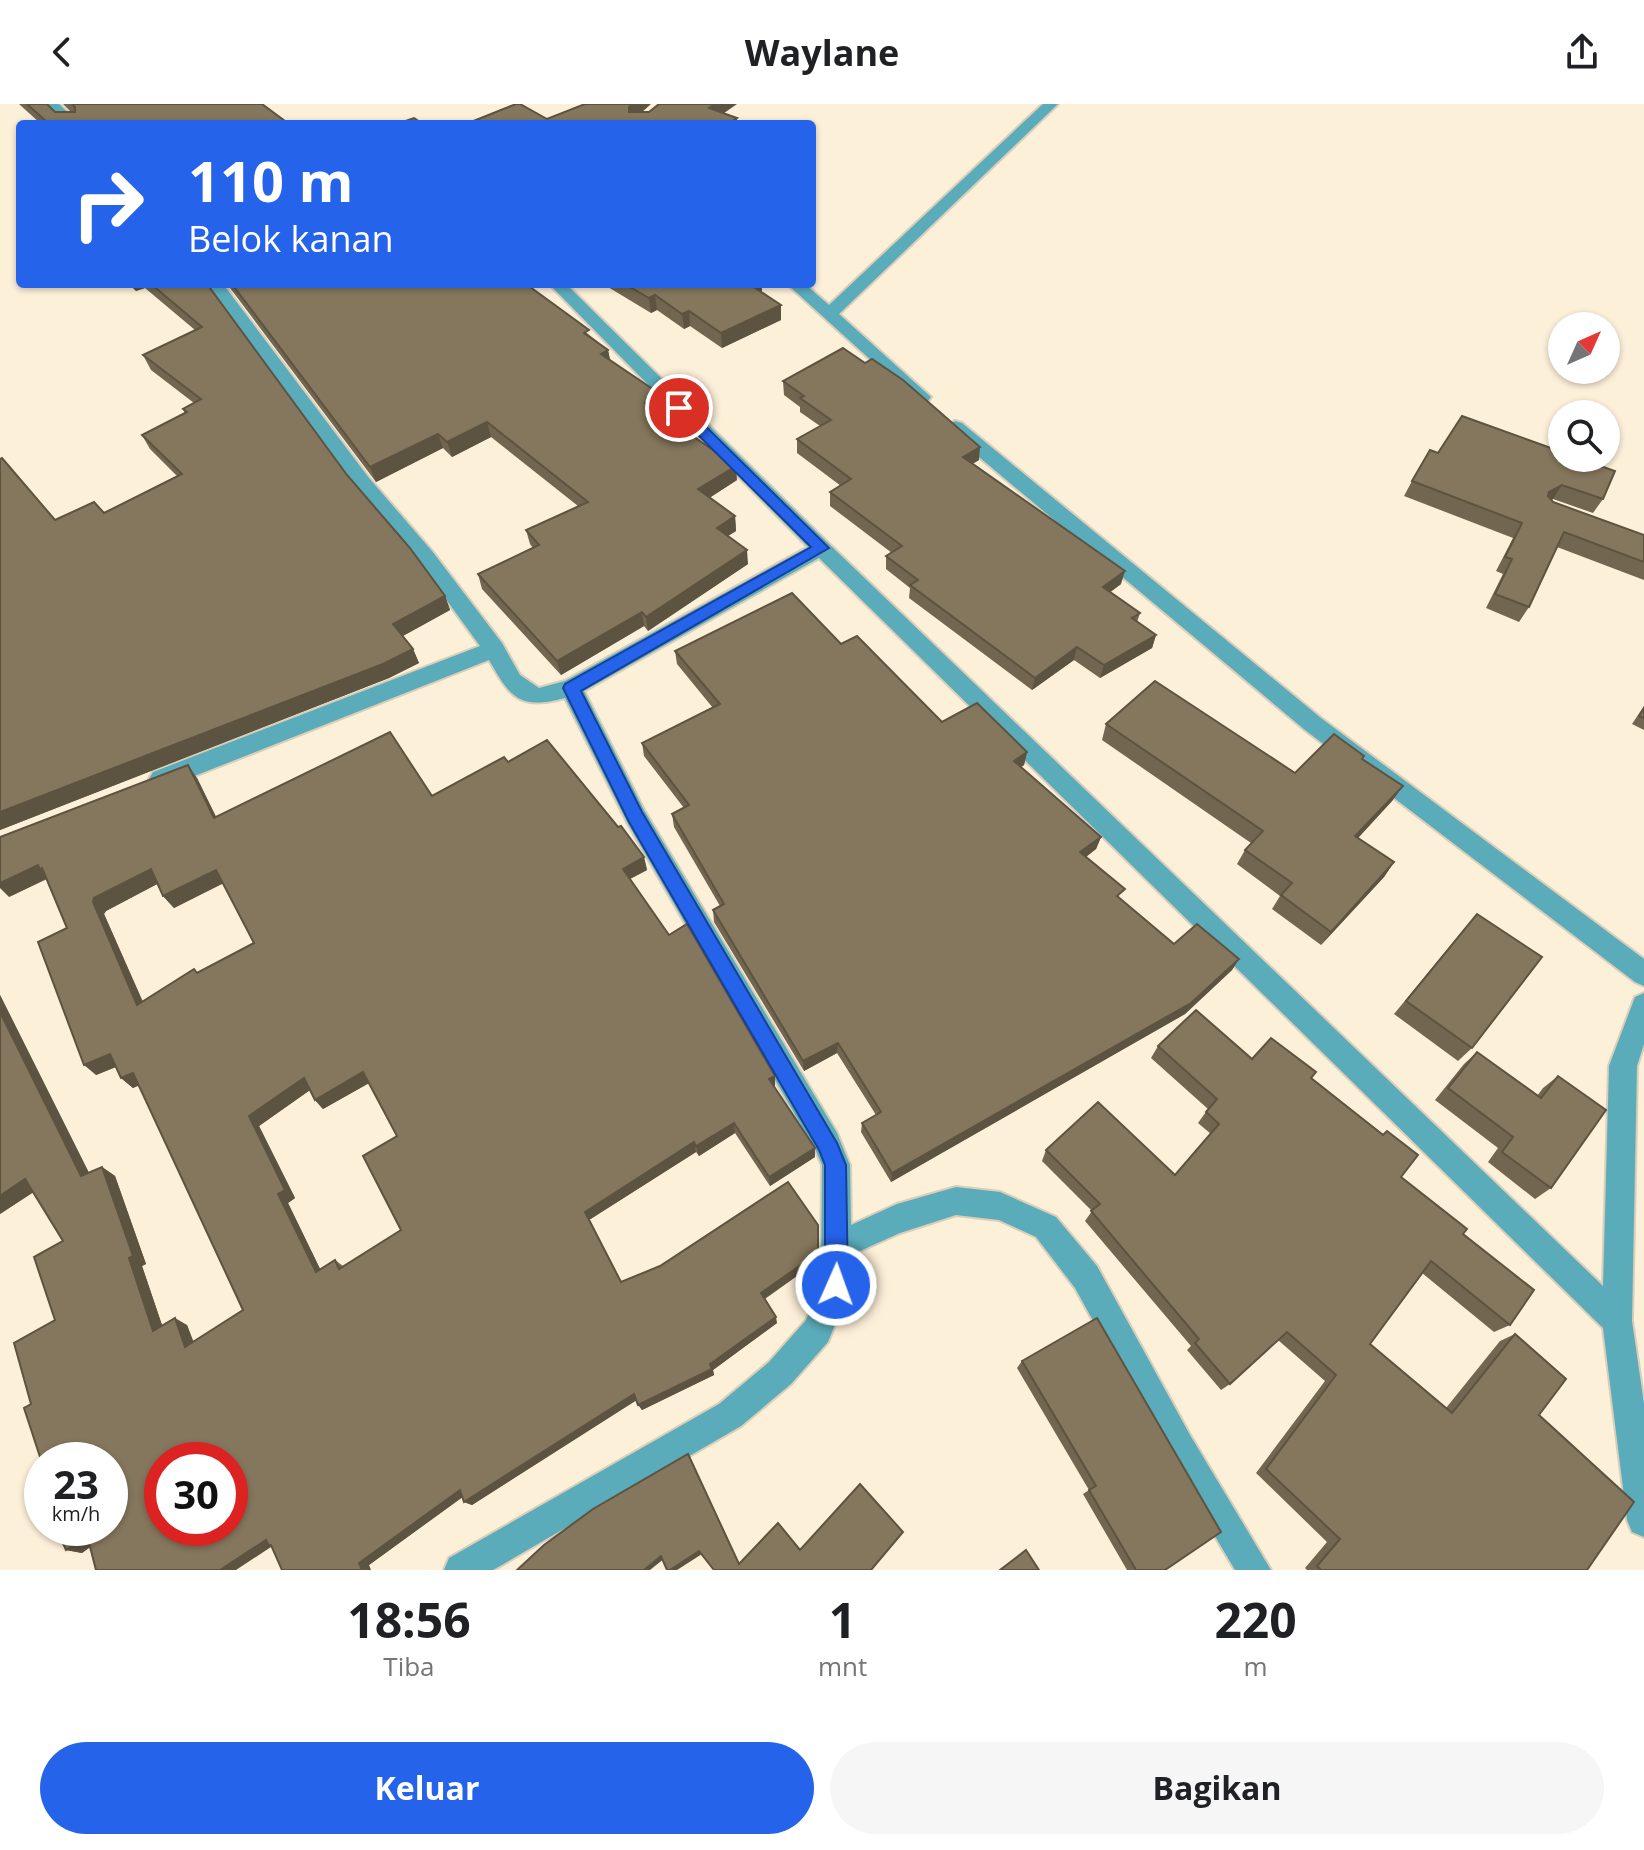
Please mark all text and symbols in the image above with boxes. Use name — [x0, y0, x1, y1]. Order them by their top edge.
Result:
text: Waylane — [745, 28, 899, 77]
icon: back — [40, 30, 84, 74]
icon: share — [1560, 30, 1604, 74]
text: 110 m — [188, 142, 354, 218]
icon: right — [56, 152, 160, 256]
text: Belok kanan — [188, 214, 394, 263]
north arrow — [1548, 312, 1620, 384]
map controls — [1548, 312, 1620, 472]
pin — [645, 374, 713, 442]
icon: arrive — [657, 386, 701, 430]
button: search — [1548, 400, 1620, 472]
position arrow — [794, 1243, 878, 1327]
speed limit sign: 30 — [144, 1442, 248, 1546]
text: 23 — [53, 1456, 99, 1511]
text: km/h — [52, 1500, 100, 1527]
text: 18:56 — [347, 1587, 471, 1652]
text: 1 — [829, 1587, 856, 1652]
text: 220 — [1214, 1587, 1297, 1652]
text: Tiba — [383, 1648, 435, 1684]
text: mnt — [818, 1648, 867, 1684]
text: m — [1244, 1648, 1268, 1684]
button: Keluar — [40, 1742, 814, 1834]
button: Bagikan — [830, 1742, 1604, 1834]

